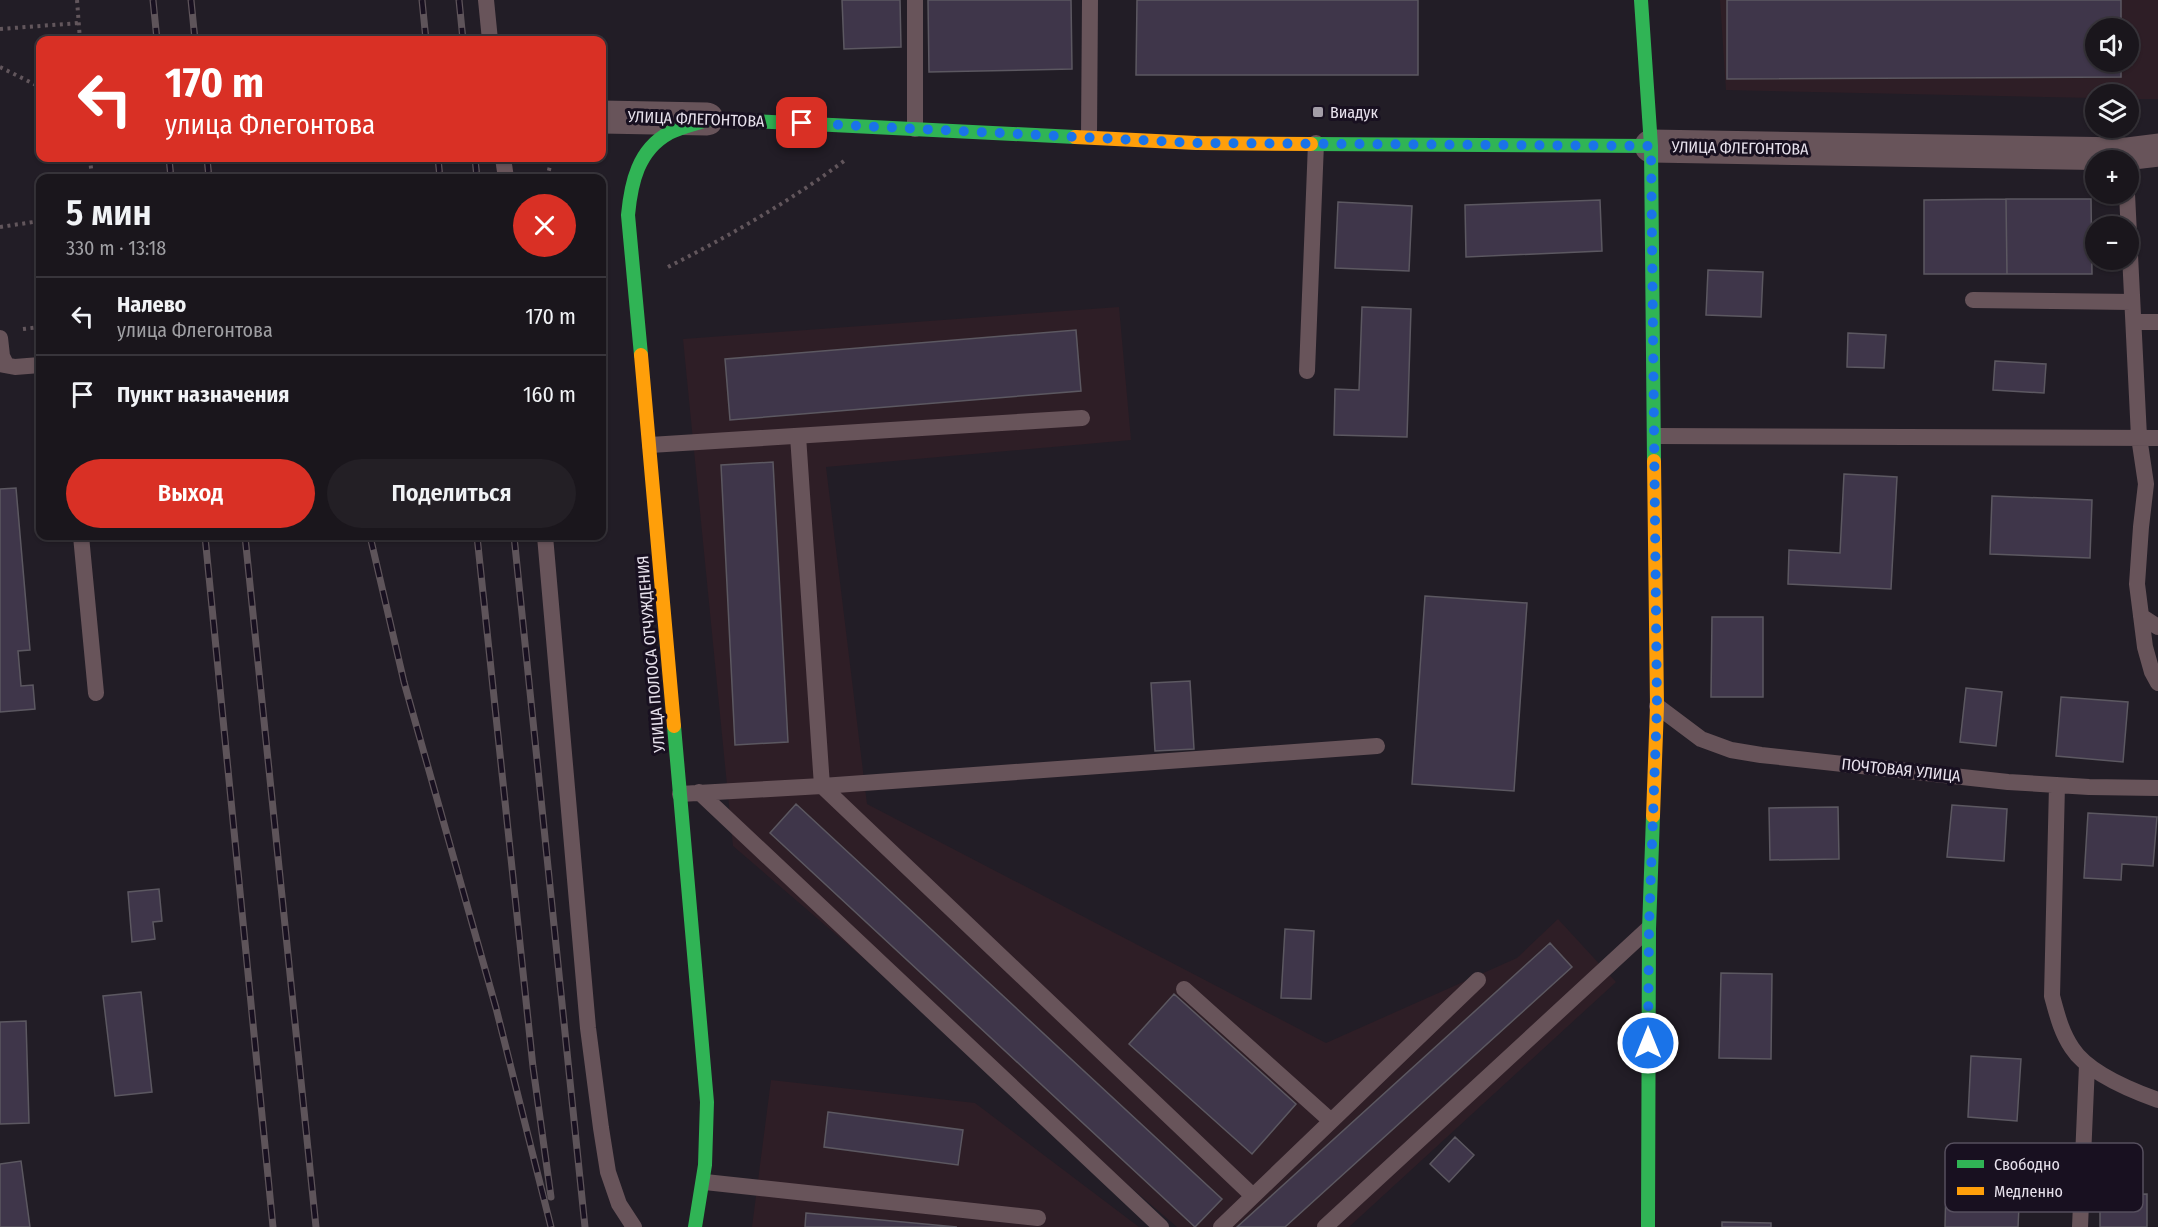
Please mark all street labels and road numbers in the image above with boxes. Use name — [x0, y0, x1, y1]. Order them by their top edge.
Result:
street label: УЛИЦА ФЛЕГОНТОВА — [626, 107, 765, 131]
street label: УЛИЦА ФЛЕГОНТОВА — [1670, 137, 1809, 159]
street label: УЛИЦА ПОЛОСА ОТЧУЖДЕНИЯ — [633, 555, 669, 754]
street label: ПОЧТОВАЯ УЛИЦА — [1841, 754, 1962, 786]

